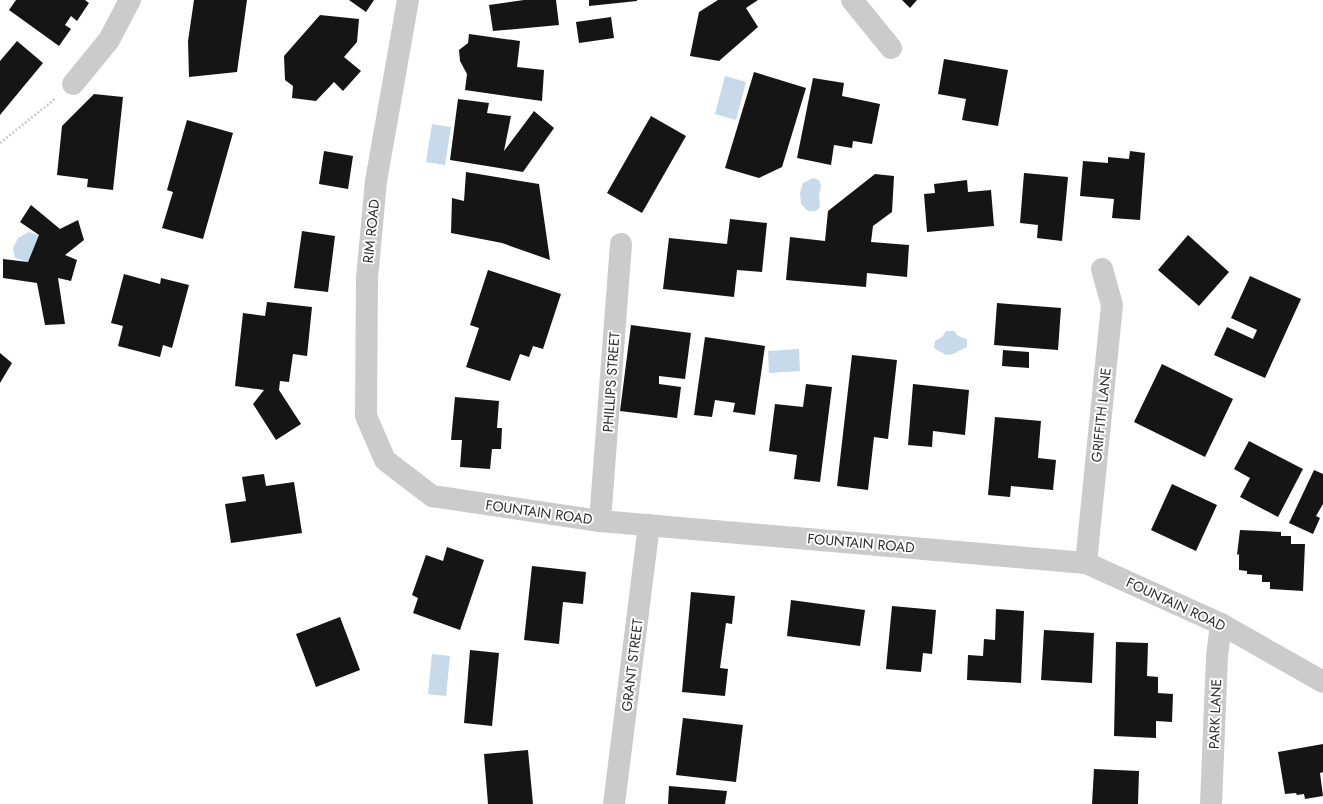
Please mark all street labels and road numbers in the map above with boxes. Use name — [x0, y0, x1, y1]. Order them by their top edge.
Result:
street label: RIM ROAD — [358, 198, 384, 264]
street label: PHILLIPS STREET — [598, 331, 625, 433]
street label: GRIFFITH LANE — [1086, 367, 1116, 463]
street label: FOUNTAIN ROAD — [484, 495, 594, 529]
street label: FOUNTAIN ROAD — [806, 528, 916, 558]
street label: FOUNTAIN ROAD — [1123, 572, 1229, 636]
street label: GRANT STREET — [616, 617, 648, 713]
street label: PARK LANE — [1204, 678, 1226, 750]

